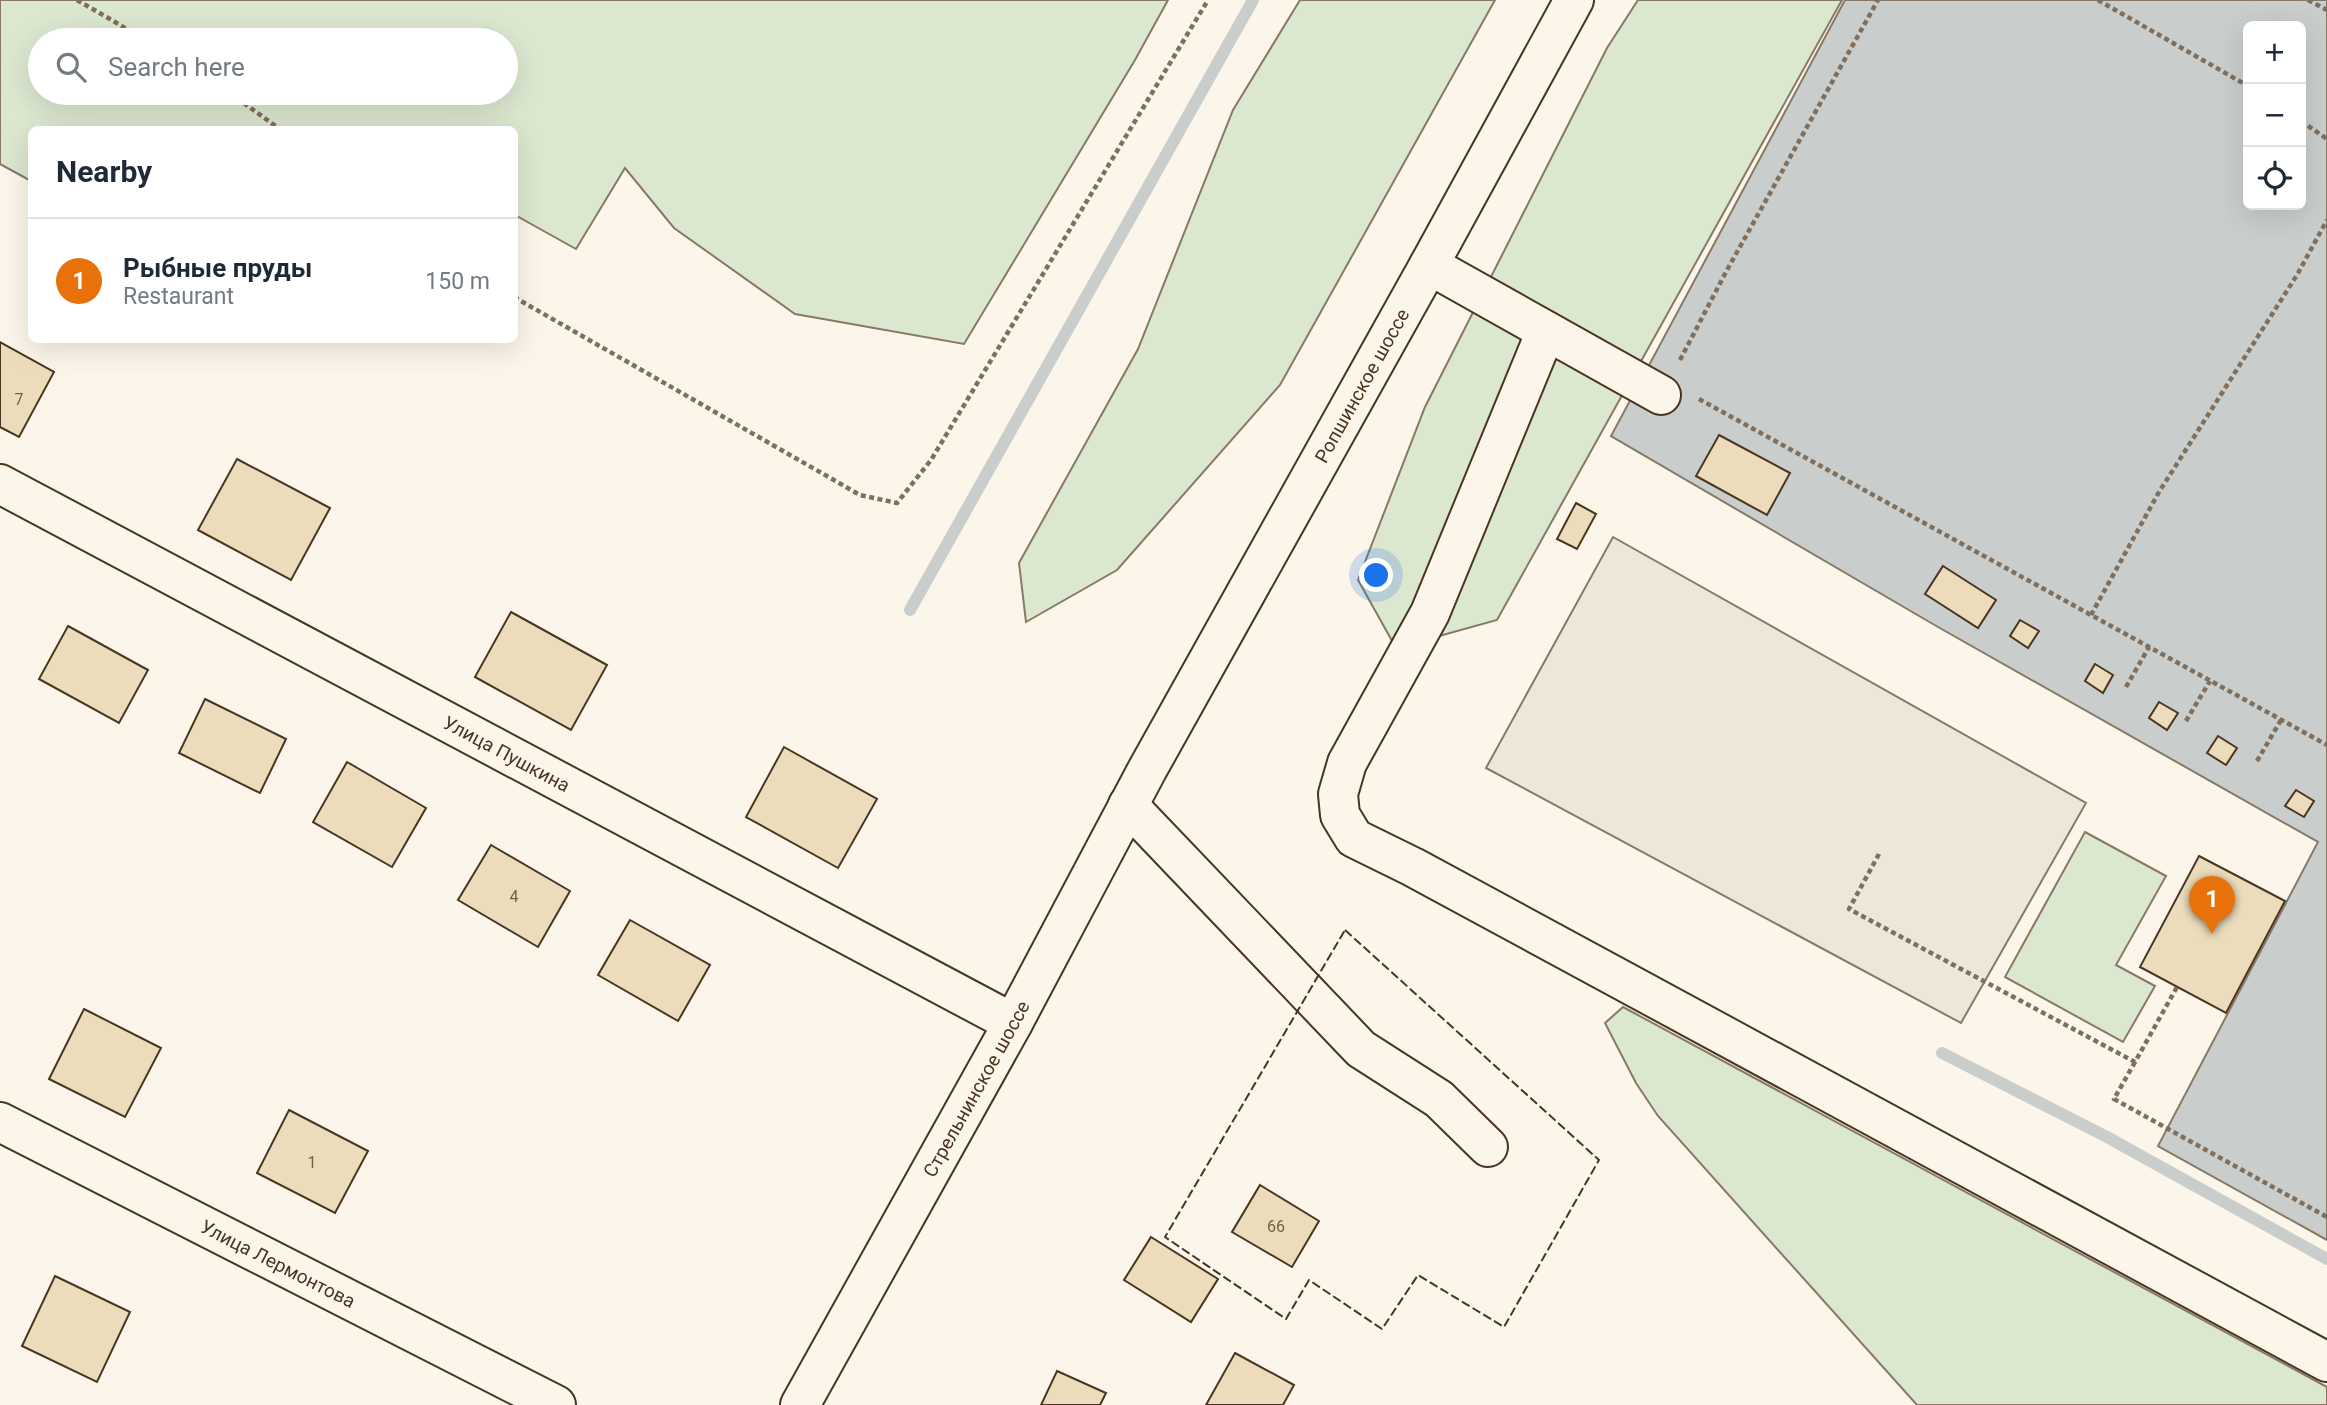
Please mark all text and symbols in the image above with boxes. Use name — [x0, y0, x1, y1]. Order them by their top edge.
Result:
map controls — [2243, 21, 2306, 210]
button: + — [2243, 21, 2306, 84]
search box — [28, 28, 518, 105]
icon: search — [52, 48, 90, 86]
text: Search here — [108, 52, 245, 82]
button: − — [2243, 84, 2306, 147]
button: locate — [2243, 147, 2306, 210]
text: Nearby — [56, 154, 152, 189]
text: Рыбные пруды — [123, 253, 312, 283]
text: 1 — [72, 268, 86, 295]
text: 150 m — [425, 268, 490, 295]
text: Restaurant — [123, 283, 234, 310]
street label: Ропшинское шоссе — [1310, 304, 1414, 467]
house number: 7 — [15, 390, 24, 409]
your location — [1359, 558, 1393, 592]
street label: Улица Пушкина — [439, 711, 574, 797]
pin: 1 — [2189, 876, 2235, 934]
house number: 4 — [510, 887, 519, 906]
street label: Стрельнинское шоссе — [918, 997, 1034, 1181]
house number: 1 — [308, 1153, 317, 1172]
street label: Улица Лермонтова — [197, 1215, 359, 1312]
house number: 66 — [1267, 1217, 1285, 1236]

